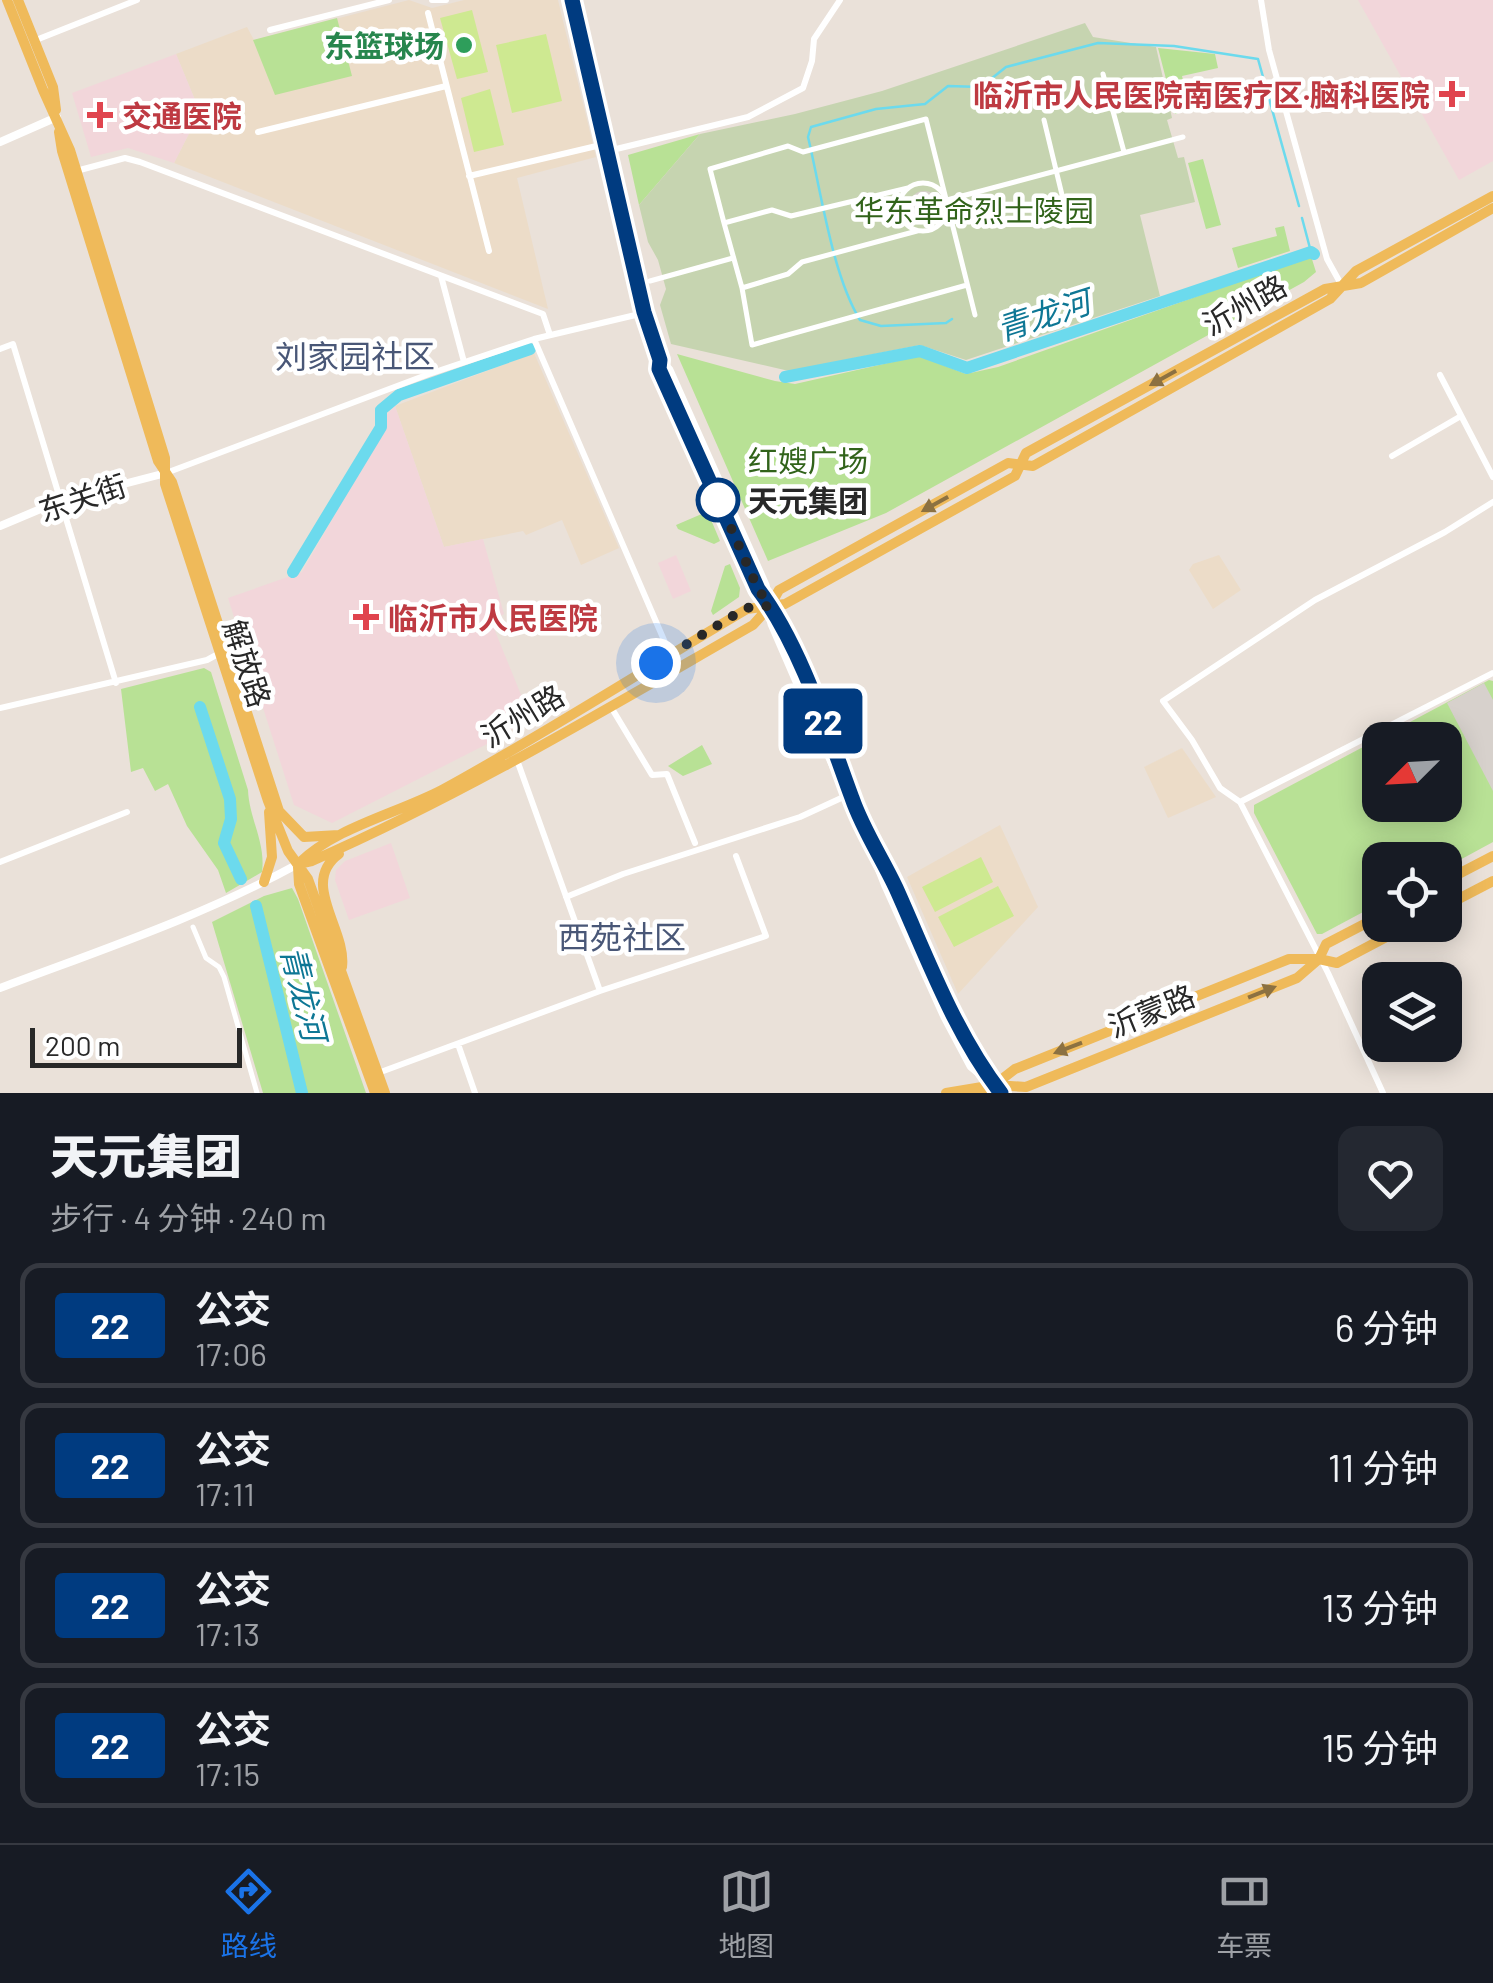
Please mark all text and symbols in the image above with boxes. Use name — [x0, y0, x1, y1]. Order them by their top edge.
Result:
place label: 东篮球场 — [324, 27, 444, 63]
marker: 东篮球场 — [453, 34, 475, 56]
place label: 临沂市人民医院南医疗区·脑科医院 — [973, 76, 1430, 112]
marker: 临沂市人民医院南医疗区·脑科医院 — [1439, 81, 1465, 107]
place label: 交通医院 — [122, 97, 242, 133]
marker: 交通医院 — [87, 102, 113, 128]
park label: 华东革命烈士陵园 — [854, 192, 1094, 228]
street label: 沂州路 — [1196, 266, 1292, 342]
water label: 青龙河 — [991, 279, 1100, 347]
district label: 刘家园社区 — [275, 336, 435, 374]
one-way arrow — [1148, 369, 1177, 386]
park label: 红嫂广场 — [748, 442, 868, 478]
street label: 东关街 — [34, 466, 130, 528]
marker: 天元集团 — [697, 479, 739, 521]
place label: 天元集团 — [748, 482, 868, 518]
one-way arrow — [920, 495, 949, 512]
place label: 临沂市人民医院 — [388, 599, 598, 635]
marker: 临沂市人民医院 — [353, 604, 379, 630]
street label: 解放路 — [217, 615, 279, 711]
your location — [631, 638, 681, 688]
street label: 沂州路 — [474, 676, 570, 754]
line badge: 22 — [778, 688, 868, 754]
text: 22 — [803, 700, 843, 742]
north arrow — [1362, 722, 1462, 822]
map controls — [1362, 722, 1462, 1062]
button: locate — [1362, 842, 1462, 942]
district label: 西苑社区 — [558, 917, 686, 955]
water label: 青龙河 — [275, 942, 336, 1050]
button: layers — [1362, 962, 1462, 1062]
street label: 沂蒙路 — [1103, 976, 1199, 1044]
one-way arrow — [1247, 984, 1277, 1000]
scale bar — [30, 1023, 242, 1068]
text: 200 m — [45, 1028, 120, 1062]
one-way arrow — [1053, 1041, 1083, 1056]
text: 天元集团 — [50, 1126, 242, 1184]
button: heart — [1338, 1126, 1443, 1231]
text: 步行 · 4 分钟 · 240 m — [50, 1198, 327, 1236]
text: 公交 — [195, 1285, 271, 1331]
text: 22 — [90, 1304, 130, 1346]
text: 6 分钟 — [1335, 1304, 1438, 1350]
text: 17:06 — [195, 1334, 267, 1372]
text: 公交 — [195, 1425, 271, 1471]
text: 22 — [90, 1444, 130, 1486]
text: 11 分钟 — [1328, 1444, 1438, 1490]
text: 17:11 — [195, 1474, 255, 1512]
text: 公交 — [195, 1565, 271, 1611]
text: 22 — [90, 1584, 130, 1626]
text: 13 分钟 — [1322, 1584, 1438, 1630]
text: 17:13 — [195, 1614, 260, 1652]
text: 公交 — [195, 1705, 271, 1751]
text: 22 — [90, 1724, 130, 1766]
text: 15 分钟 — [1322, 1724, 1438, 1770]
text: 17:15 — [195, 1754, 260, 1792]
tab: 路线 — [221, 1864, 277, 1964]
tab: 地图 — [718, 1864, 774, 1964]
tab: 车票 — [1216, 1864, 1272, 1964]

